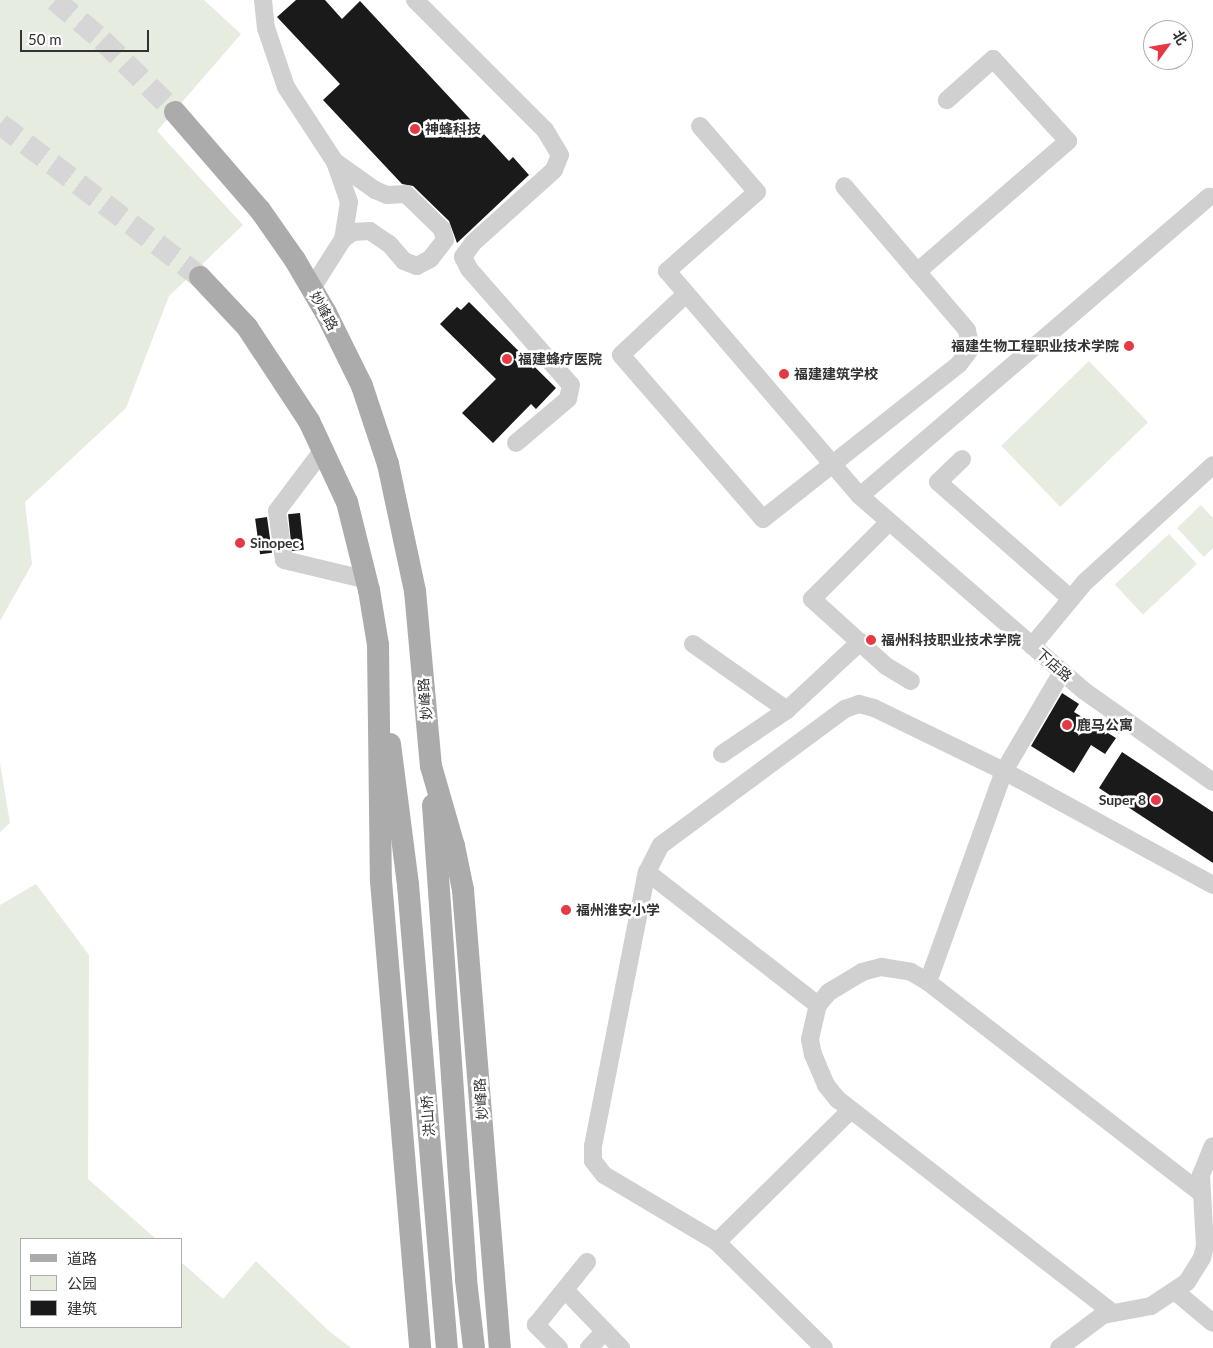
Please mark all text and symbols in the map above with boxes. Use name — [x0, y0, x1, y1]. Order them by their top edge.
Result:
scale bar — [22, 20, 151, 52]
north arrow — [1143, 20, 1193, 70]
text: 北 — [1169, 27, 1191, 48]
text: 50 m — [28, 30, 62, 48]
place label: 神蜂科技 — [425, 121, 481, 137]
marker: 神蜂科技 — [409, 123, 421, 135]
street label: 妙峰路 — [306, 289, 342, 333]
place label: 福建生物工程职业技术学院 — [951, 338, 1119, 354]
marker: 福建生物工程职业技术学院 — [1123, 340, 1135, 352]
place label: 福建蜂疗医院 — [518, 351, 602, 367]
marker: 福建蜂疗医院 — [500, 352, 514, 366]
place label: 福建建筑学校 — [794, 366, 878, 382]
marker: 福建建筑学校 — [778, 368, 790, 380]
place label: Sinopec — [250, 535, 299, 551]
marker: Sinopec — [234, 537, 246, 549]
place label: 福州科技职业技术学院 — [881, 632, 1021, 648]
marker: 福州科技职业技术学院 — [865, 634, 877, 646]
street label: 下店路 — [1033, 645, 1075, 685]
street label: 妙峰路 — [415, 677, 435, 721]
place label: 鹿马公寓 — [1077, 717, 1133, 733]
marker: 鹿马公寓 — [1061, 719, 1073, 731]
place label: Super 8 — [1098, 792, 1146, 808]
marker: Super 8 — [1150, 794, 1162, 806]
place label: 福州淮安小学 — [576, 902, 660, 918]
marker: 福州淮安小学 — [560, 904, 572, 916]
street label: 妙峰路 — [471, 1077, 491, 1121]
street label: 洪山桥 — [418, 1094, 438, 1138]
legend — [20, 1238, 182, 1328]
text: 道路 — [67, 1249, 97, 1267]
text: 公园 — [67, 1274, 97, 1292]
text: 建筑 — [67, 1299, 97, 1317]

